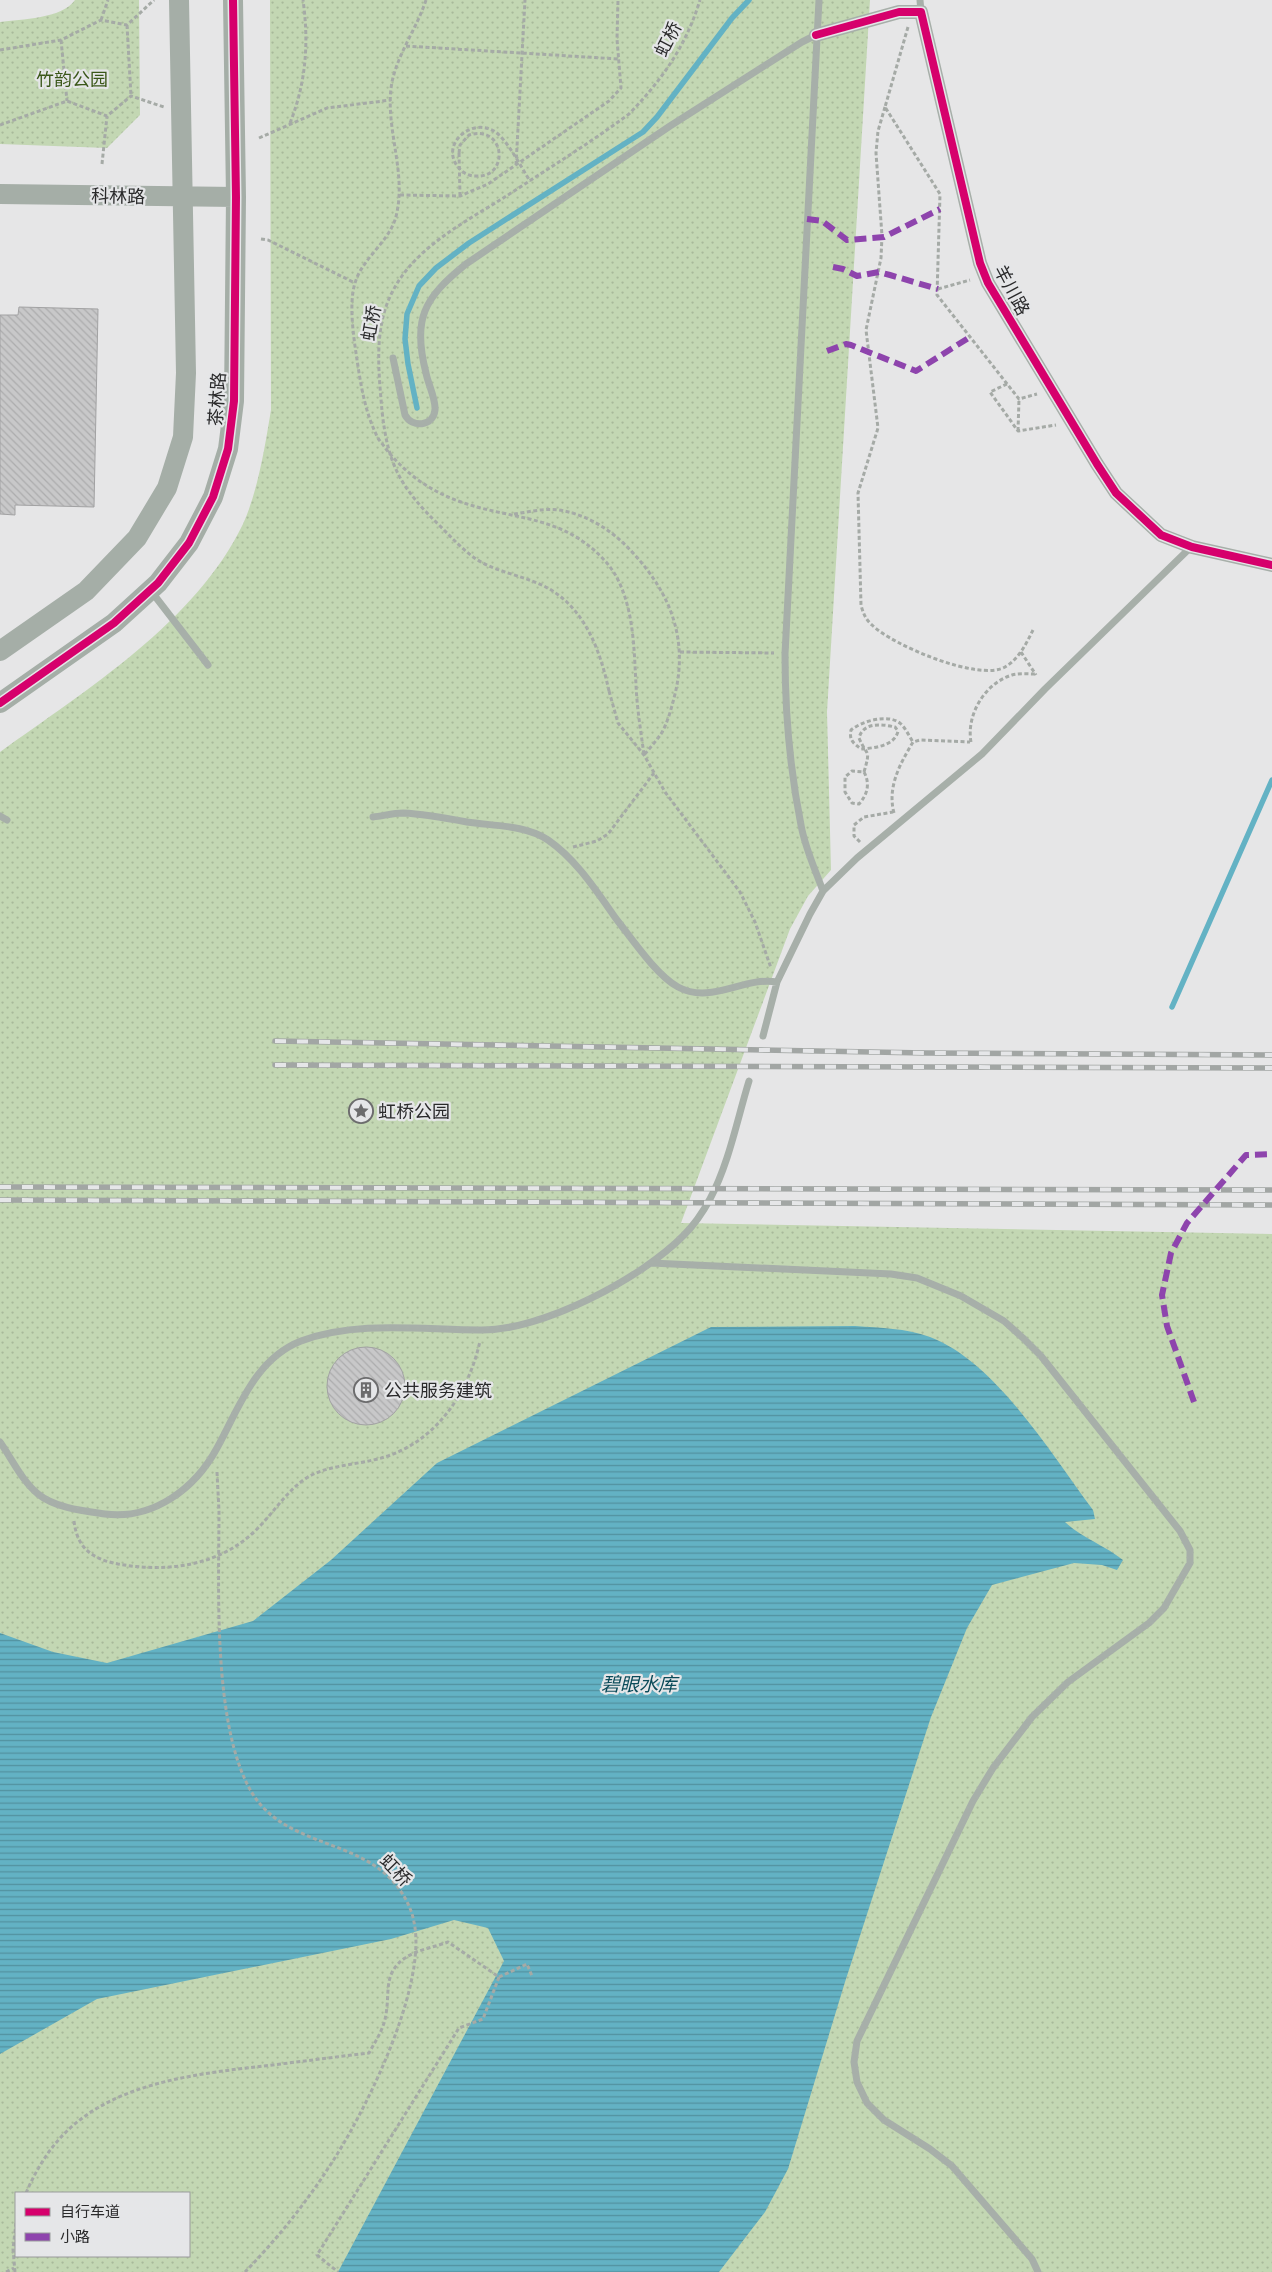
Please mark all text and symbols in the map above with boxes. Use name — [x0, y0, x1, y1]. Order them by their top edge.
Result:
street label: 虹桥 — [650, 18, 686, 60]
park label: 竹韵公园 — [36, 68, 108, 91]
street label: 科林路 — [91, 184, 145, 208]
street label: 羊川路 — [989, 261, 1035, 319]
street label: 虹桥 — [357, 303, 385, 343]
street label: 茶林路 — [204, 371, 230, 427]
place icon: 虹桥公园 — [348, 1098, 374, 1124]
place label: 虹桥公园 — [378, 1100, 450, 1123]
building icon: 公共服务建筑 — [353, 1377, 379, 1403]
place label: 公共服务建筑 — [384, 1379, 492, 1402]
water label: 碧眼水库 — [601, 1672, 680, 1697]
street label: 虹桥 — [375, 1849, 417, 1891]
legend — [15, 2192, 190, 2257]
text: 自行车道 — [60, 2202, 120, 2221]
text: 小路 — [60, 2227, 90, 2246]

